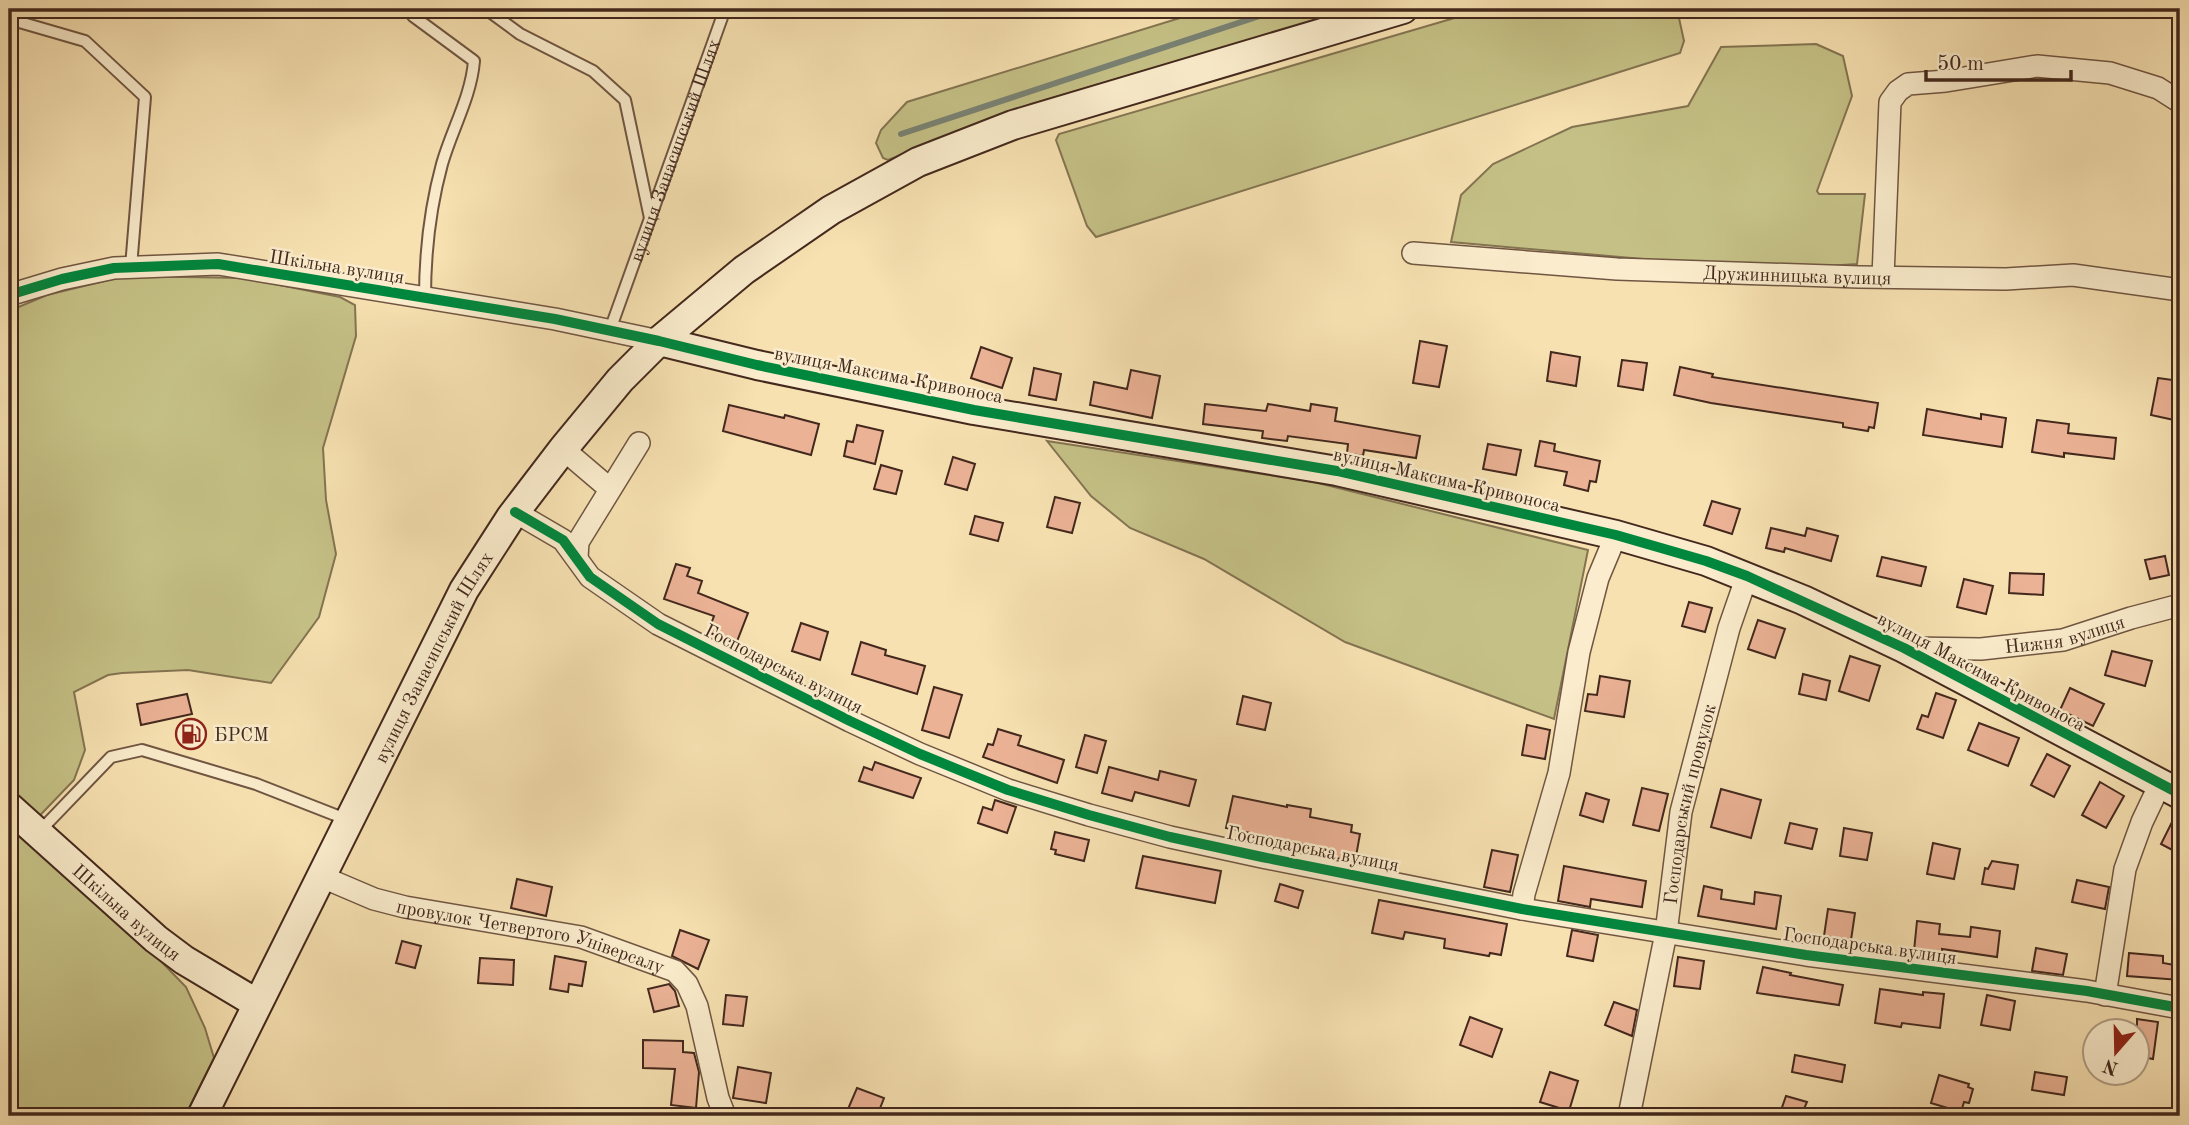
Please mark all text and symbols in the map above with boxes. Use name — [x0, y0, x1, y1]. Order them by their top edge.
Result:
street label: вулиця Занасипський Шлях — [628, 37, 725, 265]
scale bar — [1926, 38, 2072, 82]
text: 50 m — [1937, 54, 1984, 75]
street label: Шкільна вулиця — [268, 248, 406, 289]
street label: Дружинницька вулиця — [1703, 265, 1892, 289]
street label: вулиця Максима Кривоноса — [773, 345, 1005, 408]
street label: вулиця Максима Кривоноса — [1331, 446, 1562, 517]
street label: вулиця Занасипський Шлях — [372, 549, 498, 767]
street label: вулиця Максима Кривоноса — [1874, 610, 2088, 736]
street label: Нижня вулиця — [2004, 614, 2128, 658]
street label: Господарська вулиця — [701, 622, 865, 718]
street label: Господарський провулок — [1663, 702, 1721, 906]
fuel station icon: БРСМ — [174, 717, 208, 751]
place label: БРСМ — [214, 727, 269, 746]
street label: Господарська вулиця — [1225, 824, 1400, 877]
street label: Шкільна вулиця — [68, 862, 183, 966]
street label: провулок Четвертого Універсалу — [394, 898, 666, 978]
street label: Господарська вулиця — [1782, 926, 1958, 969]
north arrow — [2080, 1016, 2150, 1086]
text: N — [2101, 1054, 2121, 1077]

